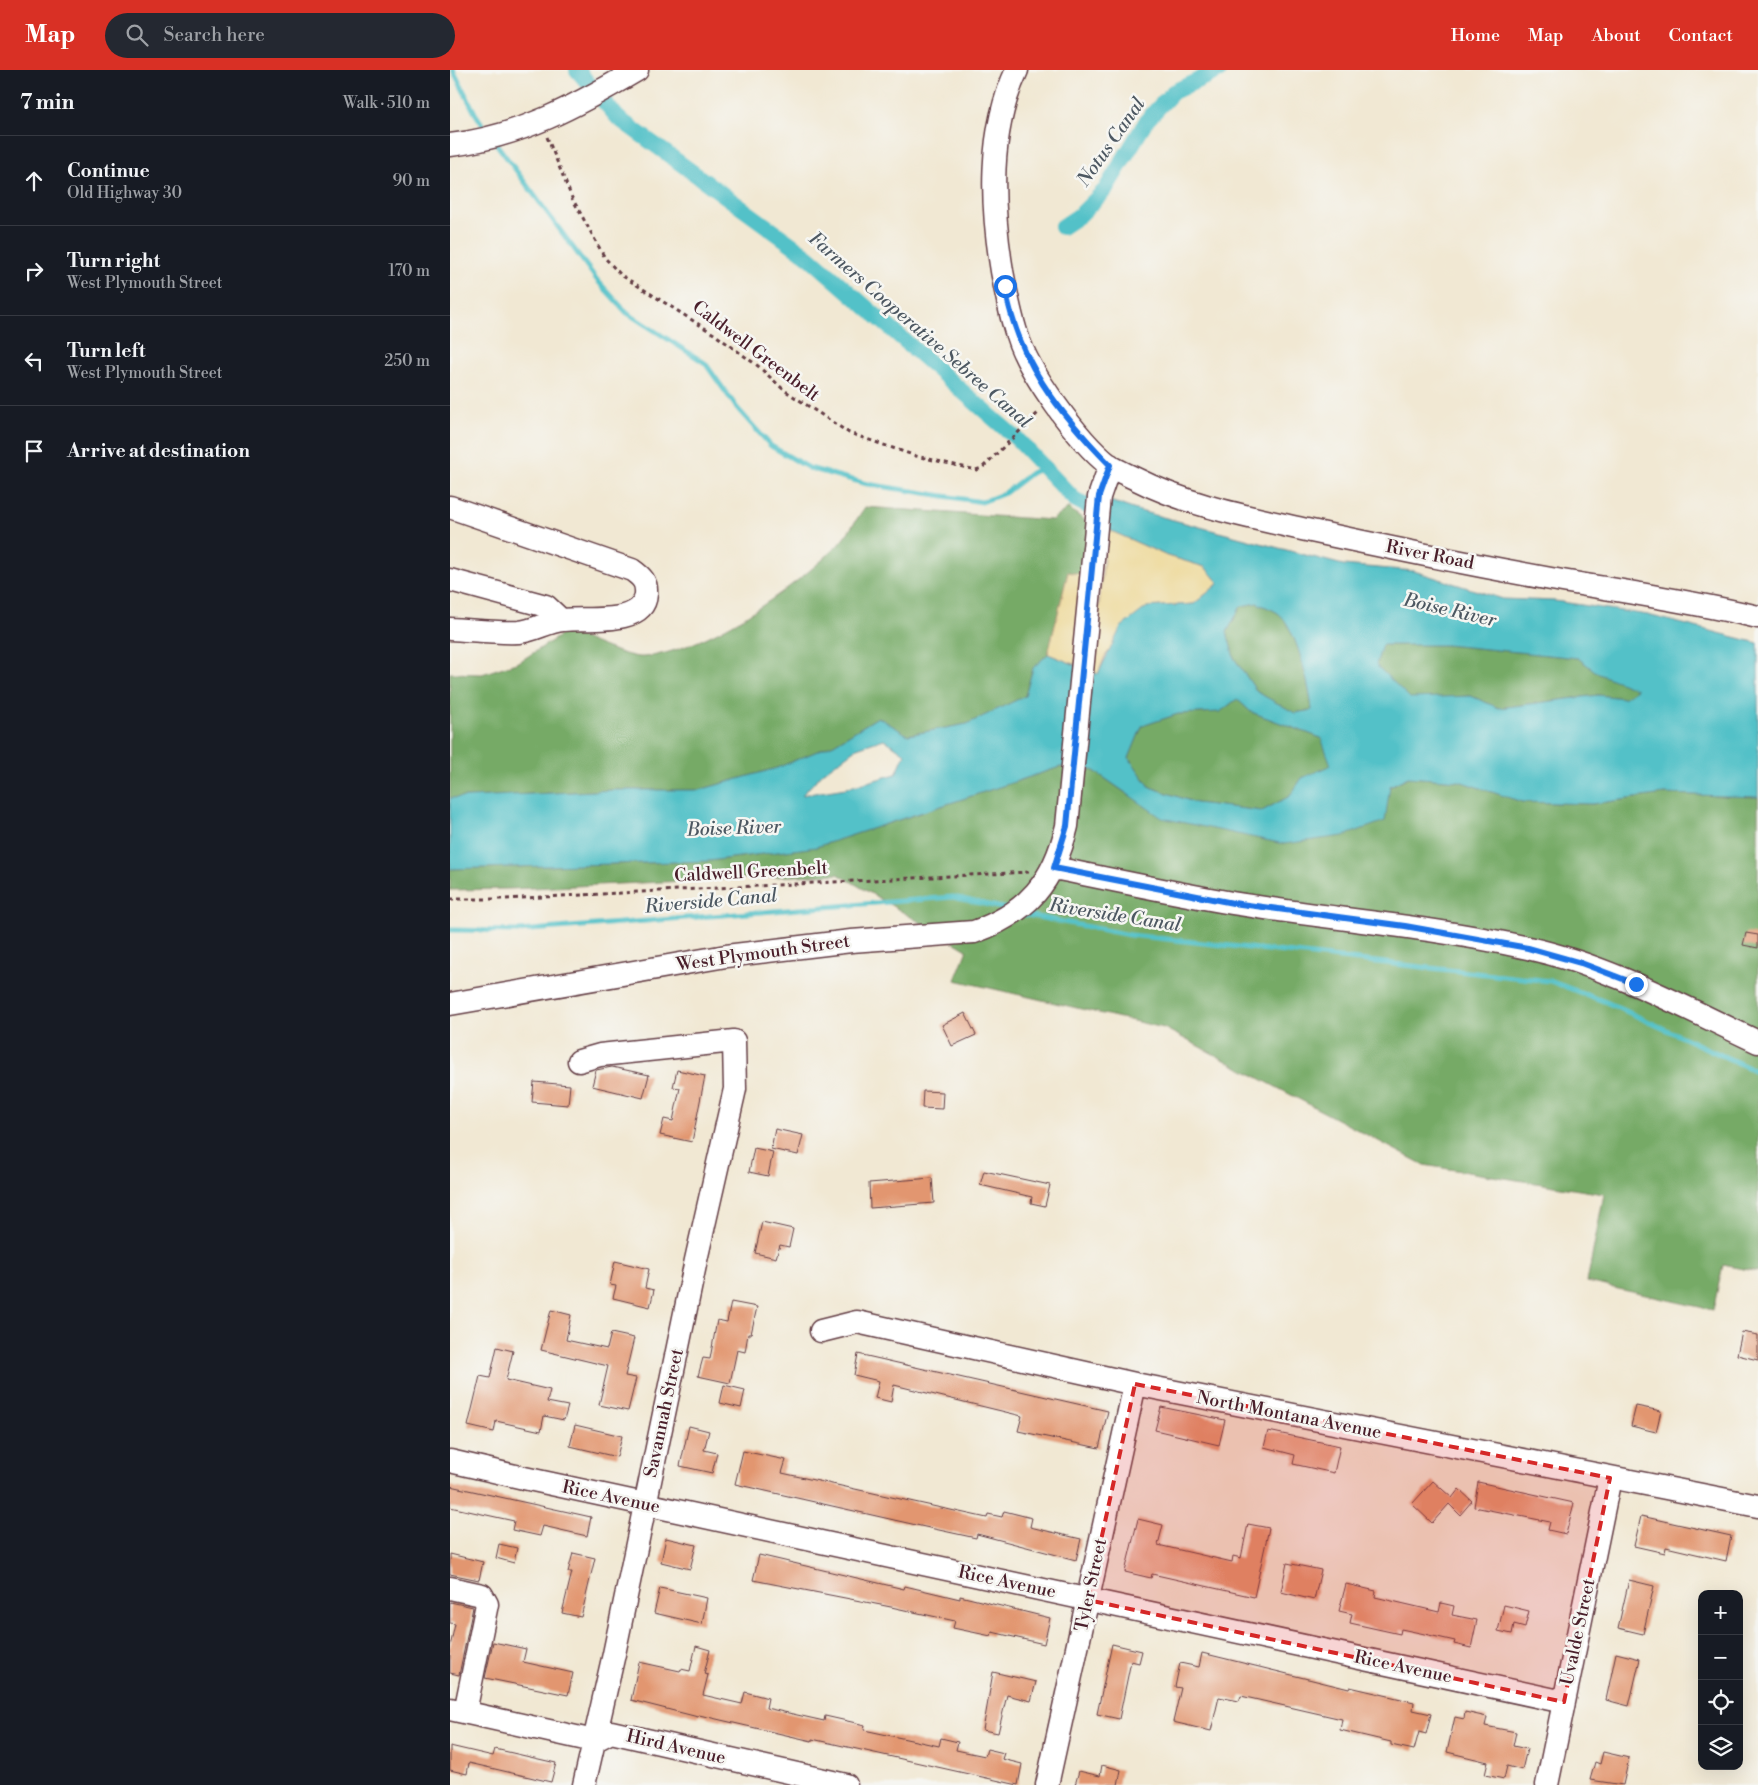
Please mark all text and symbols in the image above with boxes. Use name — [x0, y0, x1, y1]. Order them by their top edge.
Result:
search box — [105, 13, 455, 58]
text: Map — [25, 20, 75, 50]
icon: search — [123, 21, 151, 49]
text: Search here — [163, 23, 265, 47]
text: Home — [1451, 24, 1500, 47]
text: Map — [1528, 24, 1564, 47]
text: About — [1592, 24, 1641, 47]
text: Contact — [1669, 24, 1733, 47]
text: 7 min — [20, 90, 74, 116]
text: Walk · 510 m — [343, 93, 430, 113]
water label: Notus Canal — [1071, 93, 1150, 192]
text: Continue — [67, 159, 150, 183]
icon: ahead — [20, 167, 48, 195]
text: 90 m — [392, 171, 430, 191]
text: Old Highway 30 — [67, 183, 182, 203]
water label: Farmers Cooperative Sebree Canal — [803, 226, 1037, 434]
text: Turn right — [67, 249, 160, 273]
icon: right — [20, 257, 48, 285]
text: 170 m — [388, 261, 430, 281]
text: West Plymouth Street — [67, 273, 222, 293]
route start — [994, 275, 1017, 298]
street label: Caldwell Greenbelt — [688, 296, 825, 407]
text: Turn left — [67, 339, 146, 363]
icon: left — [20, 347, 48, 375]
text: 250 m — [384, 351, 430, 371]
text: West Plymouth Street — [67, 363, 222, 383]
icon: arrive — [20, 437, 48, 465]
text: Arrive at destination — [67, 439, 250, 463]
street label: River Road — [1384, 535, 1477, 575]
water label: Boise River — [1400, 587, 1500, 633]
water label: Boise River — [685, 814, 782, 842]
street label: Caldwell Greenbelt — [674, 856, 829, 888]
water label: Riverside Canal — [643, 883, 778, 919]
water label: Riverside Canal — [1046, 893, 1183, 937]
street label: West Plymouth Street — [674, 929, 852, 977]
route end — [1625, 973, 1648, 996]
street label: Savannah Street — [639, 1346, 689, 1480]
street label: North Montana Avenue — [1195, 1386, 1383, 1444]
street label: Rice Avenue — [560, 1475, 662, 1519]
street label: Tyler Street — [1070, 1536, 1112, 1634]
street label: Rice Avenue — [956, 1560, 1058, 1604]
street label: Uvalde Street — [1555, 1576, 1601, 1687]
map controls — [1698, 1590, 1743, 1770]
button: + — [1698, 1590, 1743, 1635]
button: − — [1698, 1635, 1743, 1680]
street label: Rice Avenue — [1352, 1645, 1454, 1689]
button: locate — [1698, 1680, 1743, 1725]
street label: Hird Avenue — [624, 1724, 728, 1770]
button: layers — [1698, 1725, 1743, 1770]

